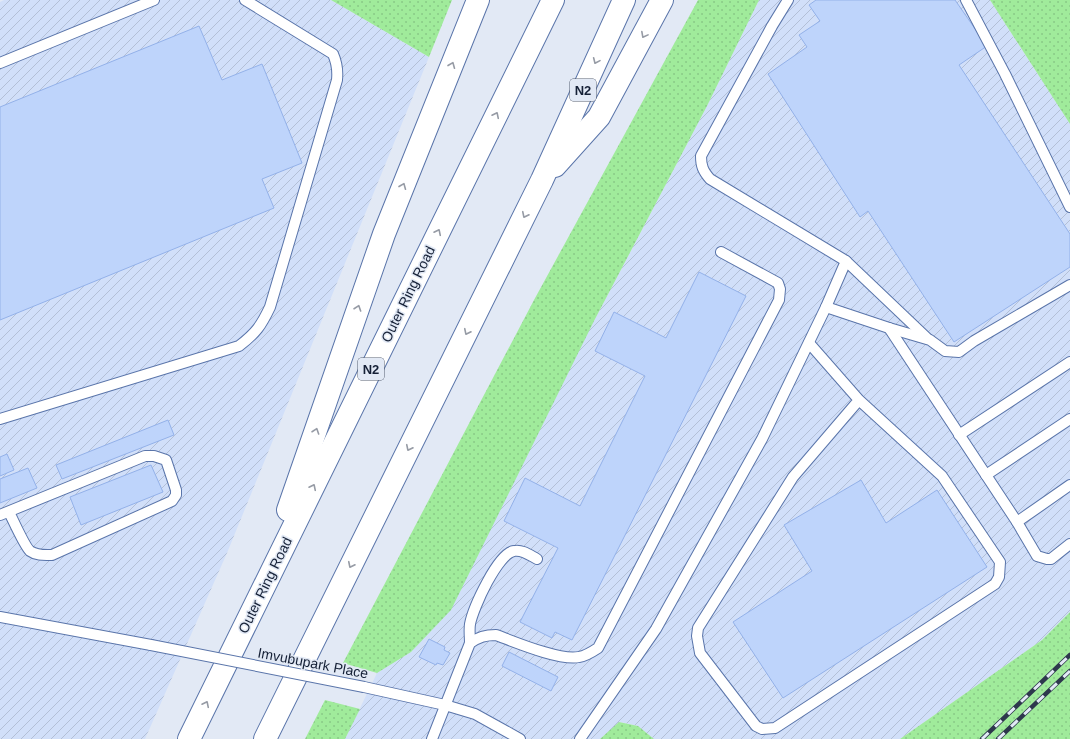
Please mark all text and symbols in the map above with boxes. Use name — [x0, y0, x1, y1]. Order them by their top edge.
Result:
one-way arrow — [641, 30, 649, 38]
one-way arrow — [593, 56, 601, 64]
one-way arrow — [448, 62, 456, 69]
road number: N2 — [570, 79, 596, 101]
one-way arrow — [491, 112, 499, 120]
one-way arrow — [399, 182, 407, 189]
one-way arrow — [522, 211, 530, 219]
one-way arrow — [434, 229, 441, 236]
street label: Outer Ring Road — [378, 243, 438, 345]
one-way arrow — [354, 304, 362, 311]
one-way arrow — [464, 328, 472, 335]
road number: N2 — [358, 358, 384, 380]
one-way arrow — [311, 427, 320, 434]
one-way arrow — [406, 444, 414, 452]
one-way arrow — [308, 483, 316, 491]
street label: Outer Ring Road — [235, 534, 295, 636]
one-way arrow — [348, 560, 356, 568]
street label: Imvubupark Place — [256, 644, 370, 682]
one-way arrow — [201, 701, 209, 708]

